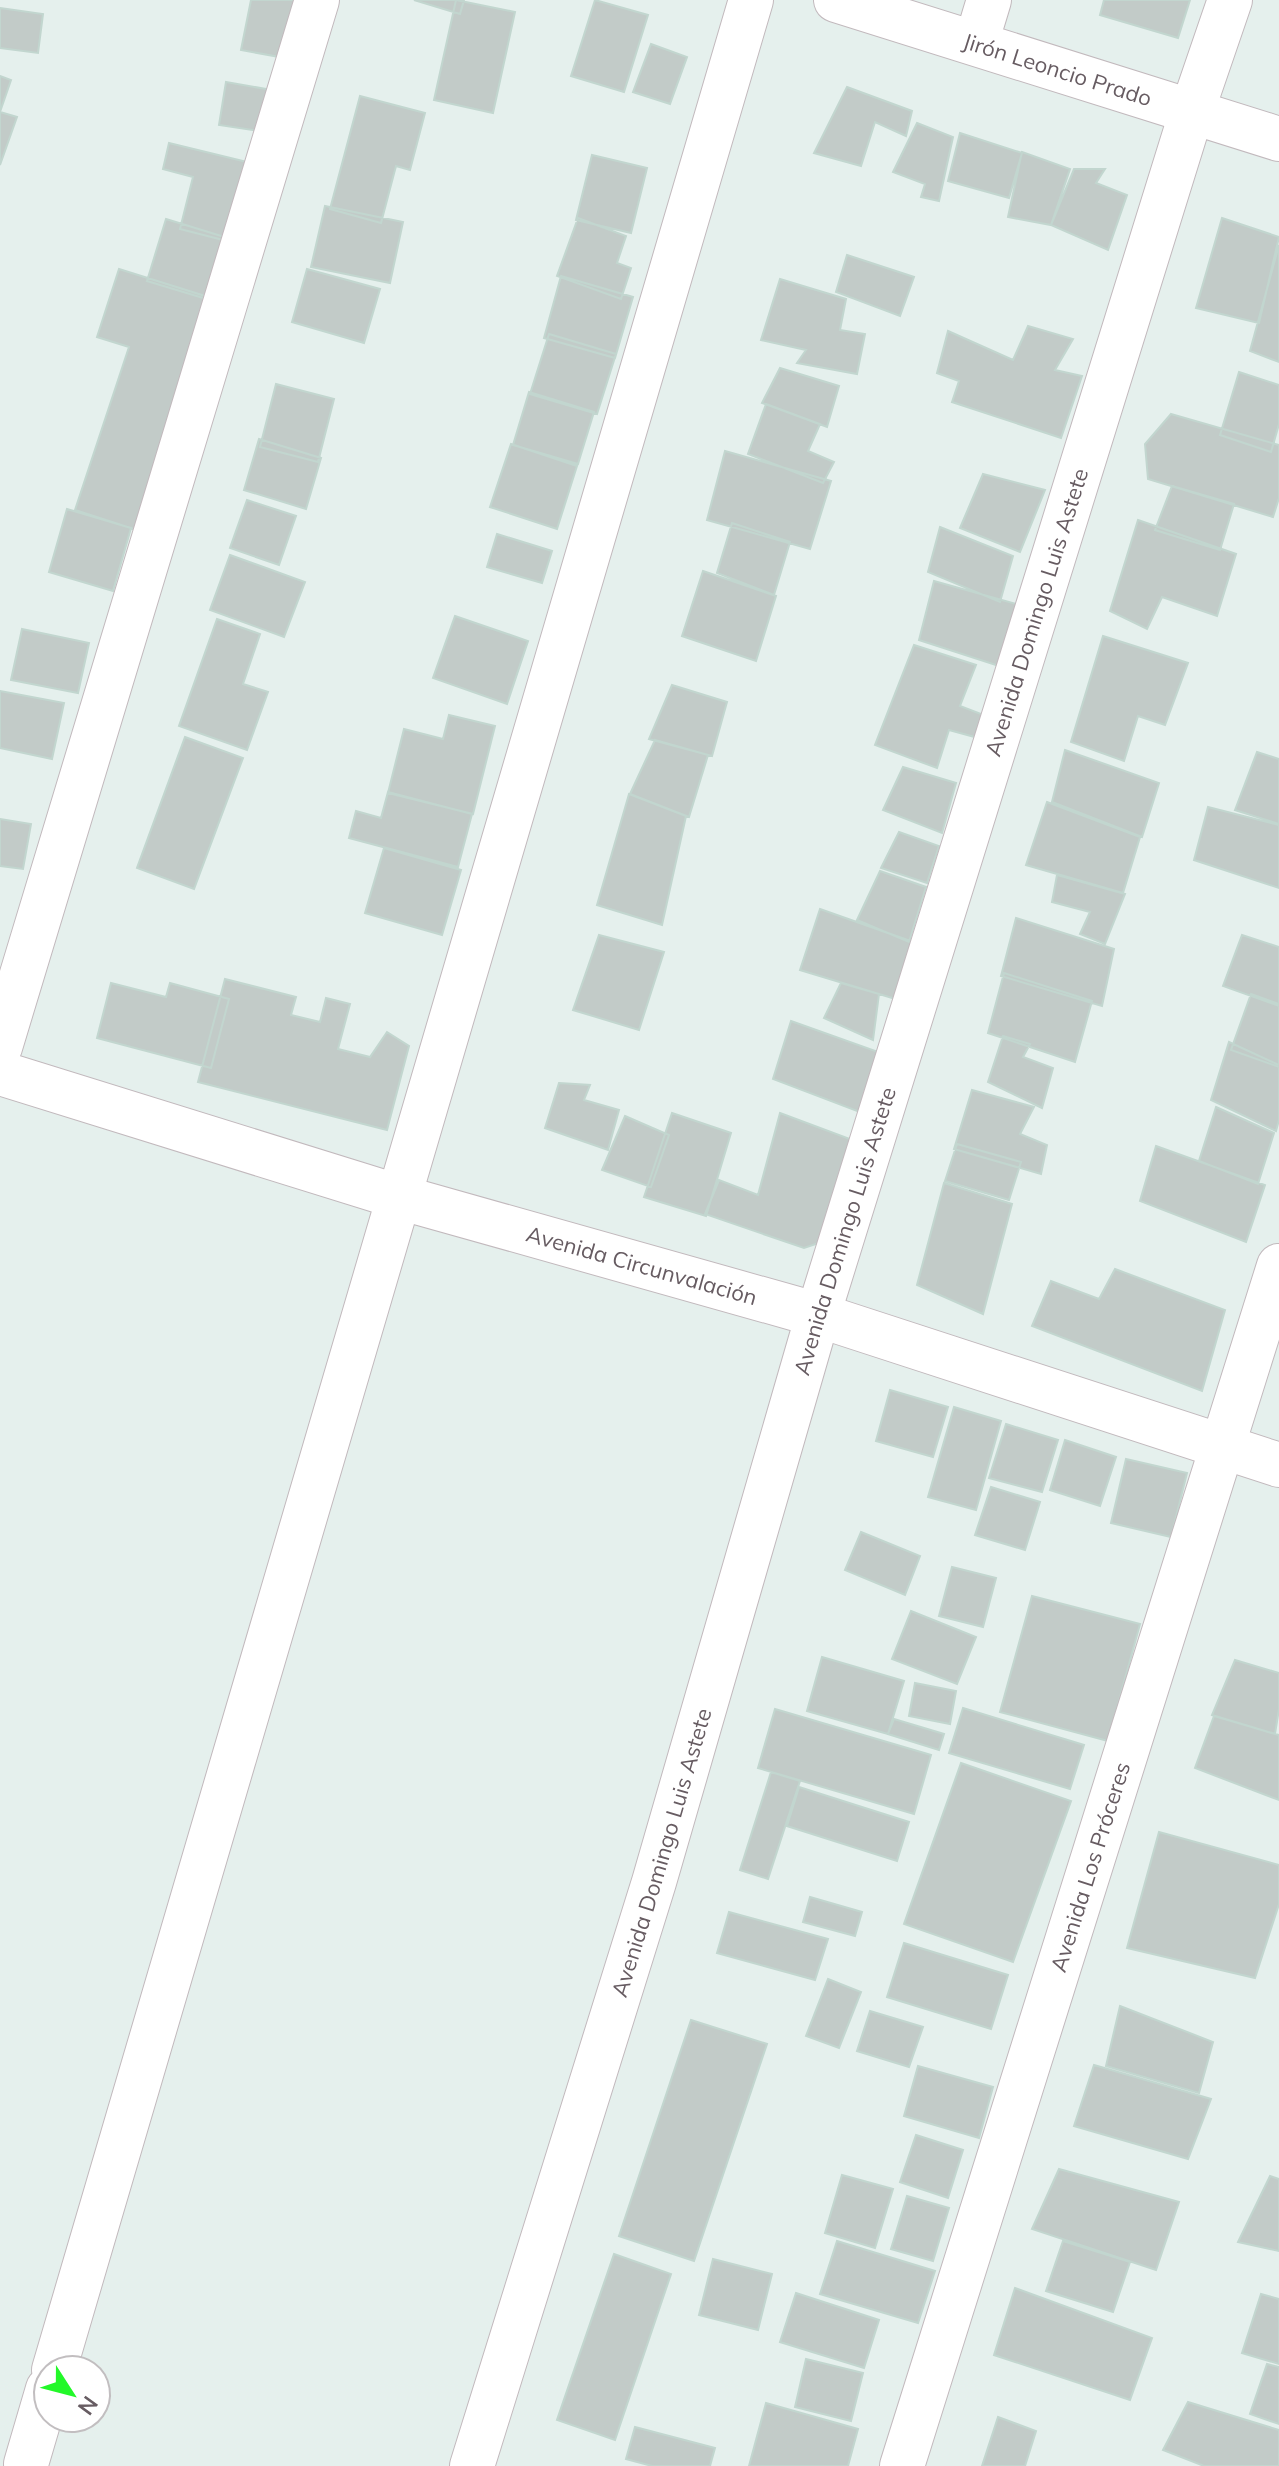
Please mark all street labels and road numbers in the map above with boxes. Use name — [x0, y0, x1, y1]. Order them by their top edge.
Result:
street label: Jirón Leoncio Prado — [960, 27, 1155, 112]
street label: Avenida Domingo Luis Astete — [979, 465, 1094, 759]
street label: Avenida Domingo Luis Astete — [787, 1084, 902, 1378]
street label: Avenida Circunvalación — [523, 1220, 760, 1311]
street label: Avenida Domingo Luis Astete — [605, 1705, 718, 2000]
street label: Avenida Los Próceres — [1044, 1758, 1136, 1975]

